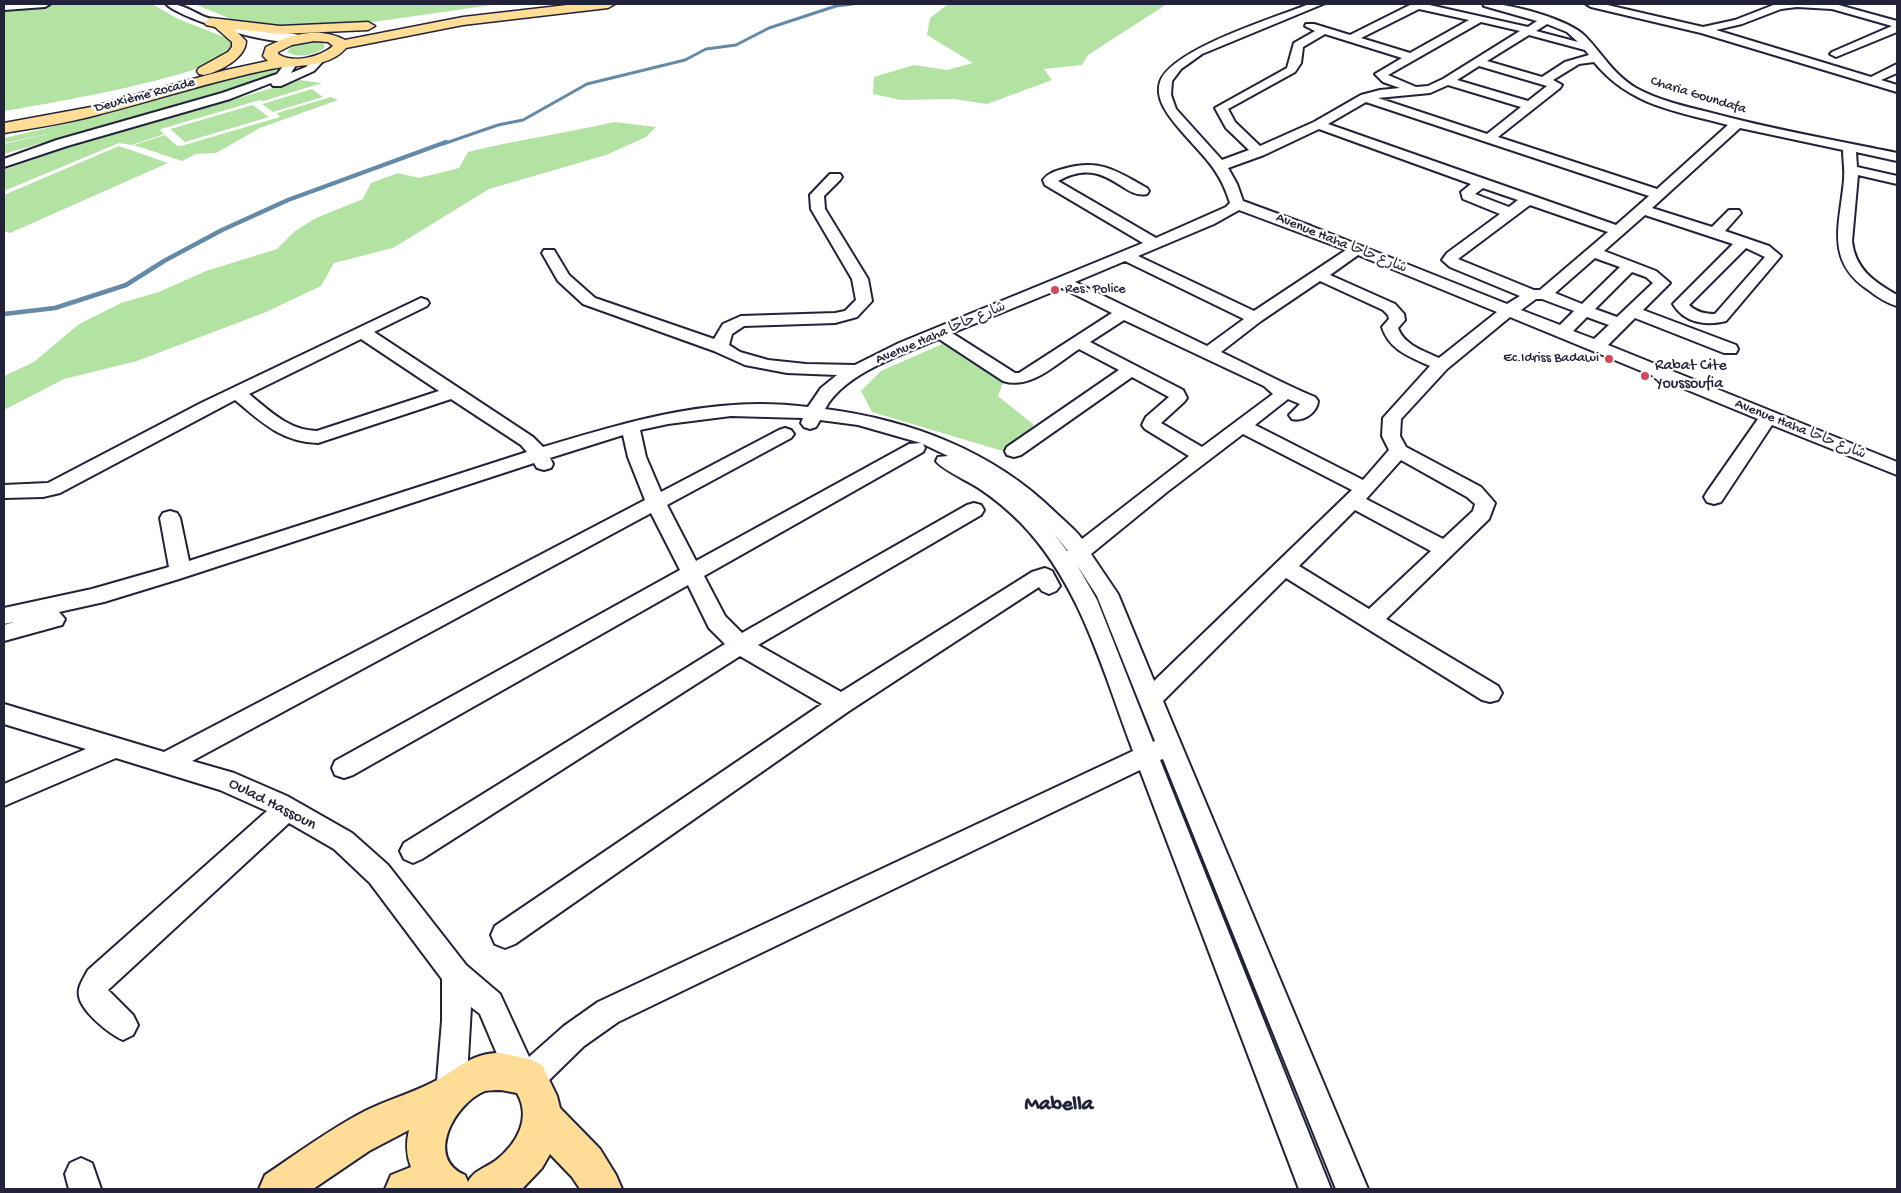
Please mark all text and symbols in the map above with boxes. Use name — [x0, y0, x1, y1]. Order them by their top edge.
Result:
street label: Charia Goundafa — [1648, 73, 1748, 119]
street label: Deuxième Rocade — [93, 74, 197, 118]
street label: Avenue Haha شارع حاحا — [1273, 210, 1409, 278]
place label: Res. Police — [1065, 282, 1126, 298]
marker: Res. Police — [1049, 284, 1061, 296]
street label: Avenue Haha شارع حاحا — [873, 299, 1009, 369]
place label: Ec.Idriss Badawi — [1503, 351, 1599, 367]
marker: Ec.Idriss Badawi — [1603, 353, 1615, 365]
place label: Rabat Cite Youssoufia — [1655, 357, 1727, 395]
marker: Rabat Cite Youssoufia — [1639, 370, 1651, 382]
street label: Avenue Haha شارع حاحا — [1732, 396, 1868, 464]
street label: Oulad Hassoun — [225, 775, 319, 835]
district label: Mabella — [1024, 1093, 1094, 1119]

